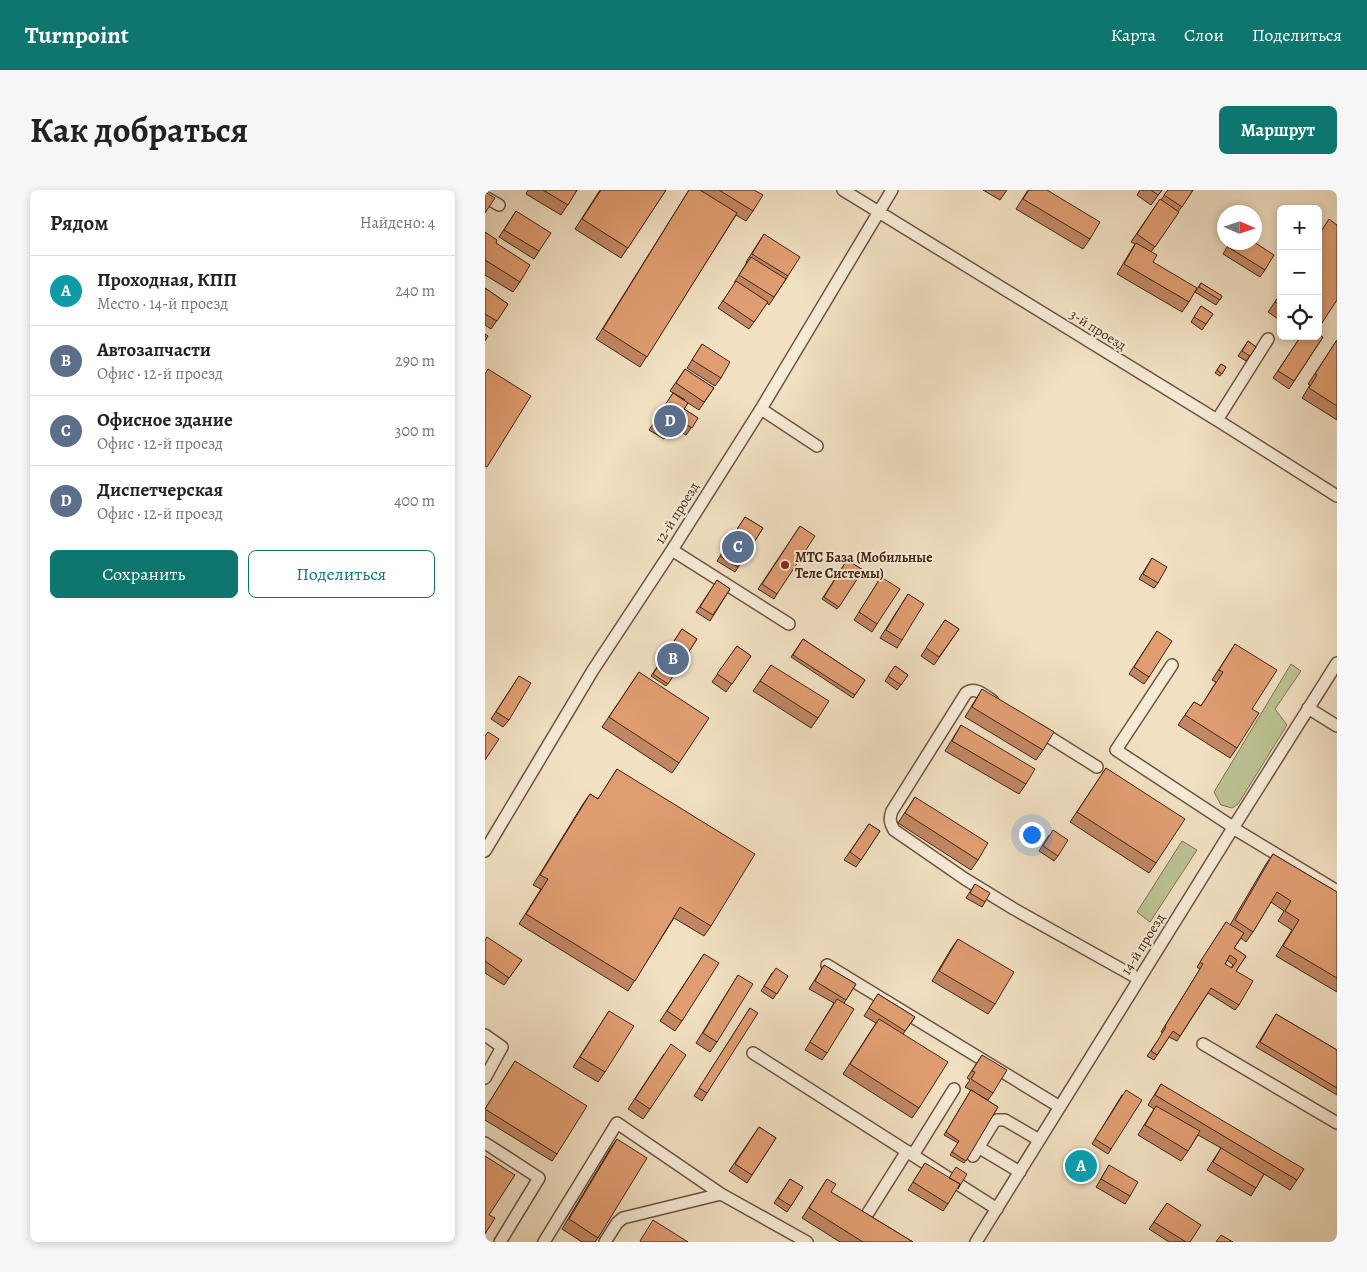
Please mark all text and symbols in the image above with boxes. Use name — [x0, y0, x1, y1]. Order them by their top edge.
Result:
text: Turnpoint — [25, 19, 129, 51]
text: Карта — [1111, 23, 1156, 47]
text: Слои — [1184, 23, 1224, 47]
text: Поделиться — [1252, 23, 1342, 47]
text: Как добраться — [30, 106, 248, 154]
button: Маршрут — [1219, 106, 1337, 154]
north arrow — [1217, 205, 1262, 250]
map controls — [1277, 205, 1322, 340]
button: + — [1277, 205, 1322, 250]
text: Рядом — [50, 209, 108, 237]
text: Найдено: 4 — [360, 212, 435, 234]
button: − — [1277, 250, 1322, 295]
text: Проходная, КПП — [97, 267, 237, 293]
text: A — [61, 280, 71, 302]
text: 240 m — [395, 280, 435, 302]
text: Место · 14-й проезд — [97, 293, 228, 315]
button: locate — [1277, 295, 1322, 340]
street label: 3-й проезд — [1066, 305, 1130, 355]
text: Автозапчасти — [97, 337, 211, 363]
text: B — [61, 350, 71, 372]
text: 290 m — [395, 350, 435, 372]
text: Офис · 12-й проезд — [97, 363, 223, 385]
pin: D — [654, 402, 686, 440]
text: Офисное здание — [97, 407, 233, 433]
text: C — [61, 420, 71, 442]
text: 300 m — [395, 420, 435, 442]
text: Офис · 12-й проезд — [97, 433, 223, 455]
text: Диспетчерская — [97, 477, 223, 503]
street label: 12-й проезд — [651, 478, 704, 547]
text: D — [60, 490, 72, 512]
text: 400 m — [394, 490, 435, 512]
text: Офис · 12-й проезд — [97, 503, 223, 525]
pin: C — [722, 528, 754, 566]
place label: МТС База (Мобильные Теле Системы) — [795, 548, 933, 583]
button: Сохранить — [50, 550, 238, 598]
button: Поделиться — [248, 550, 435, 598]
marker: МТС База (Мобильные Теле Системы) — [779, 559, 791, 571]
pin: B — [657, 640, 689, 678]
your location — [1019, 822, 1045, 848]
street label: 14-й проезд — [1117, 910, 1169, 978]
pin: A — [1065, 1147, 1097, 1185]

